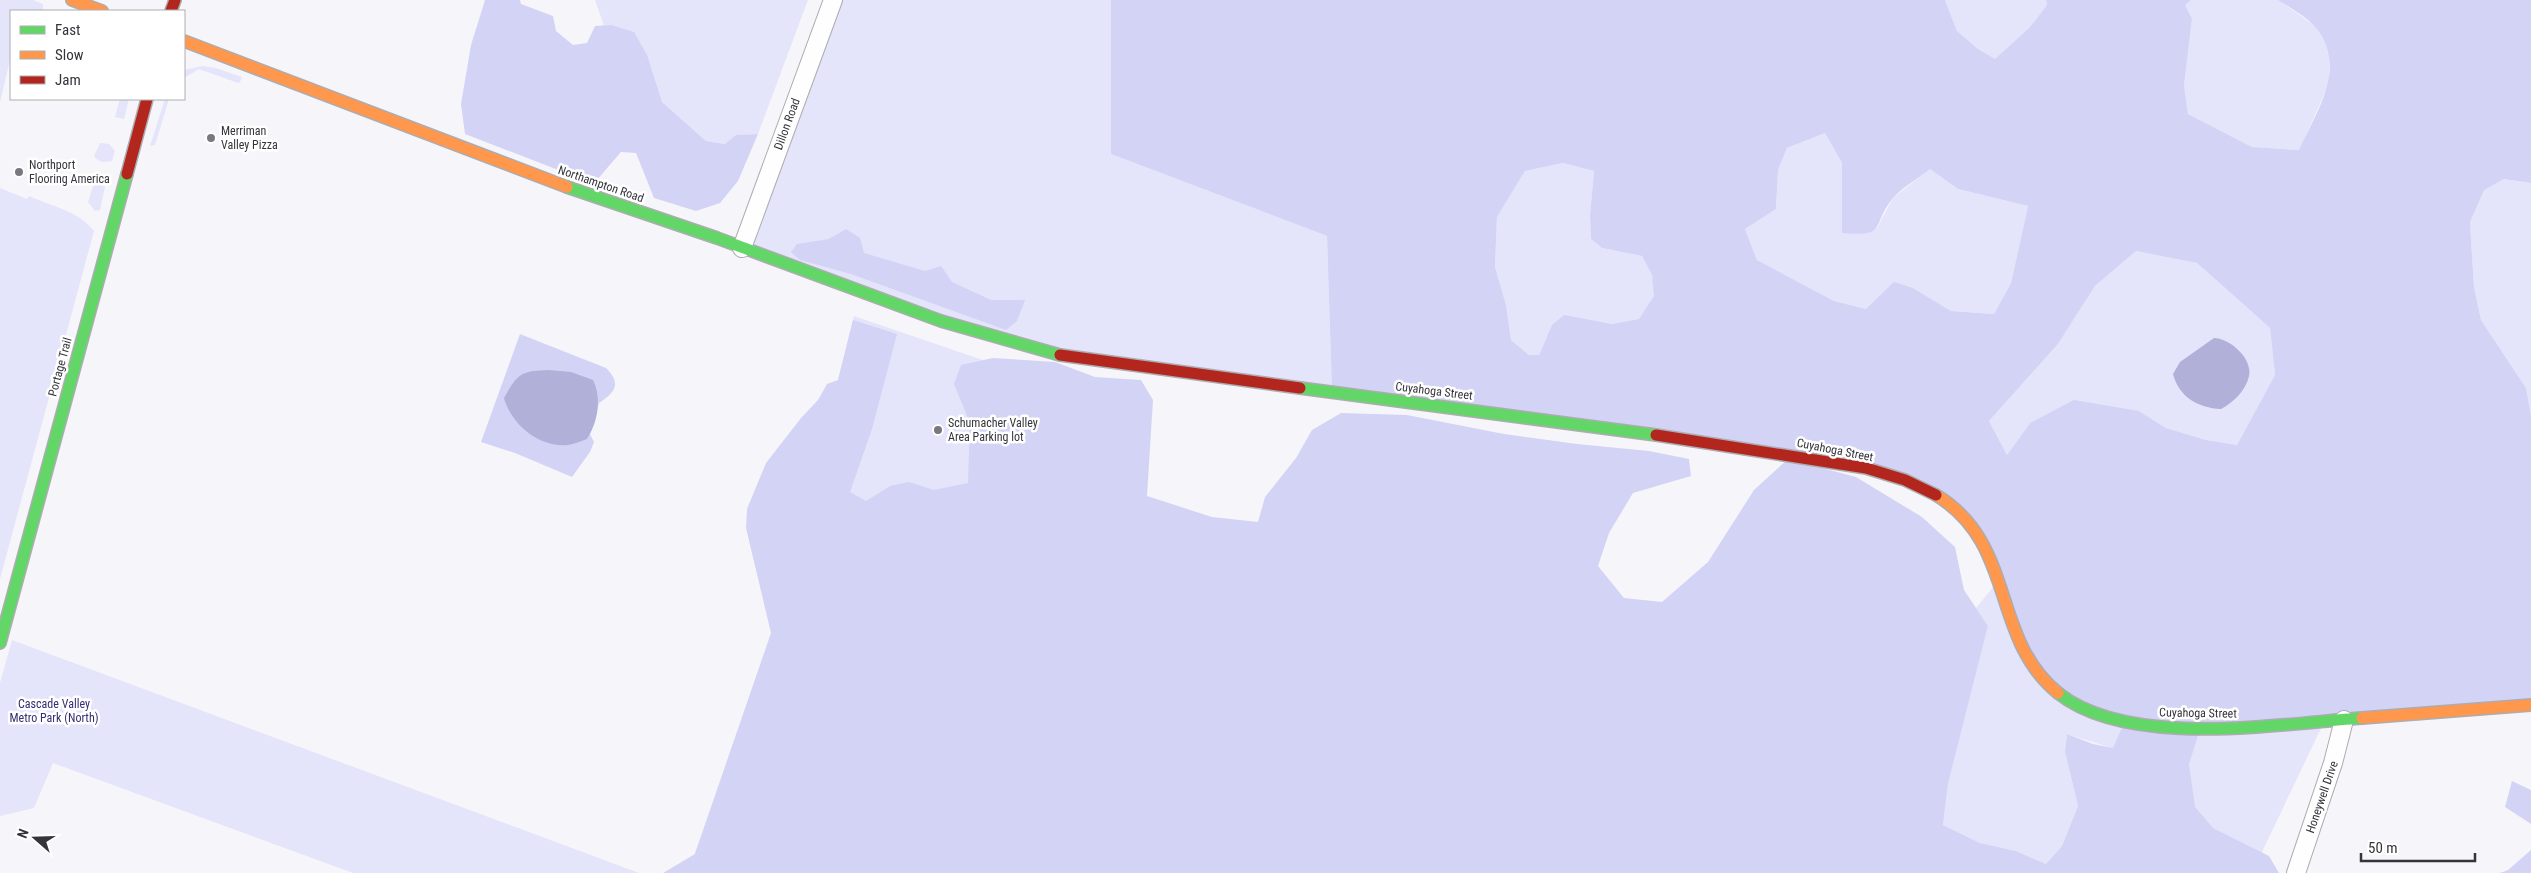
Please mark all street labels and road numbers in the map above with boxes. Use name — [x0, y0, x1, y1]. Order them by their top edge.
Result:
street label: Dillon Road — [771, 96, 803, 152]
street label: Northampton Road — [556, 163, 646, 205]
street label: Portage Trail — [45, 336, 75, 398]
street label: Cuyahoga Street — [1395, 379, 1474, 403]
street label: Cuyahoga Street — [1796, 436, 1875, 464]
street label: Cuyahoga Street — [2159, 705, 2237, 721]
street label: Honeywell Drive — [2303, 759, 2341, 835]

